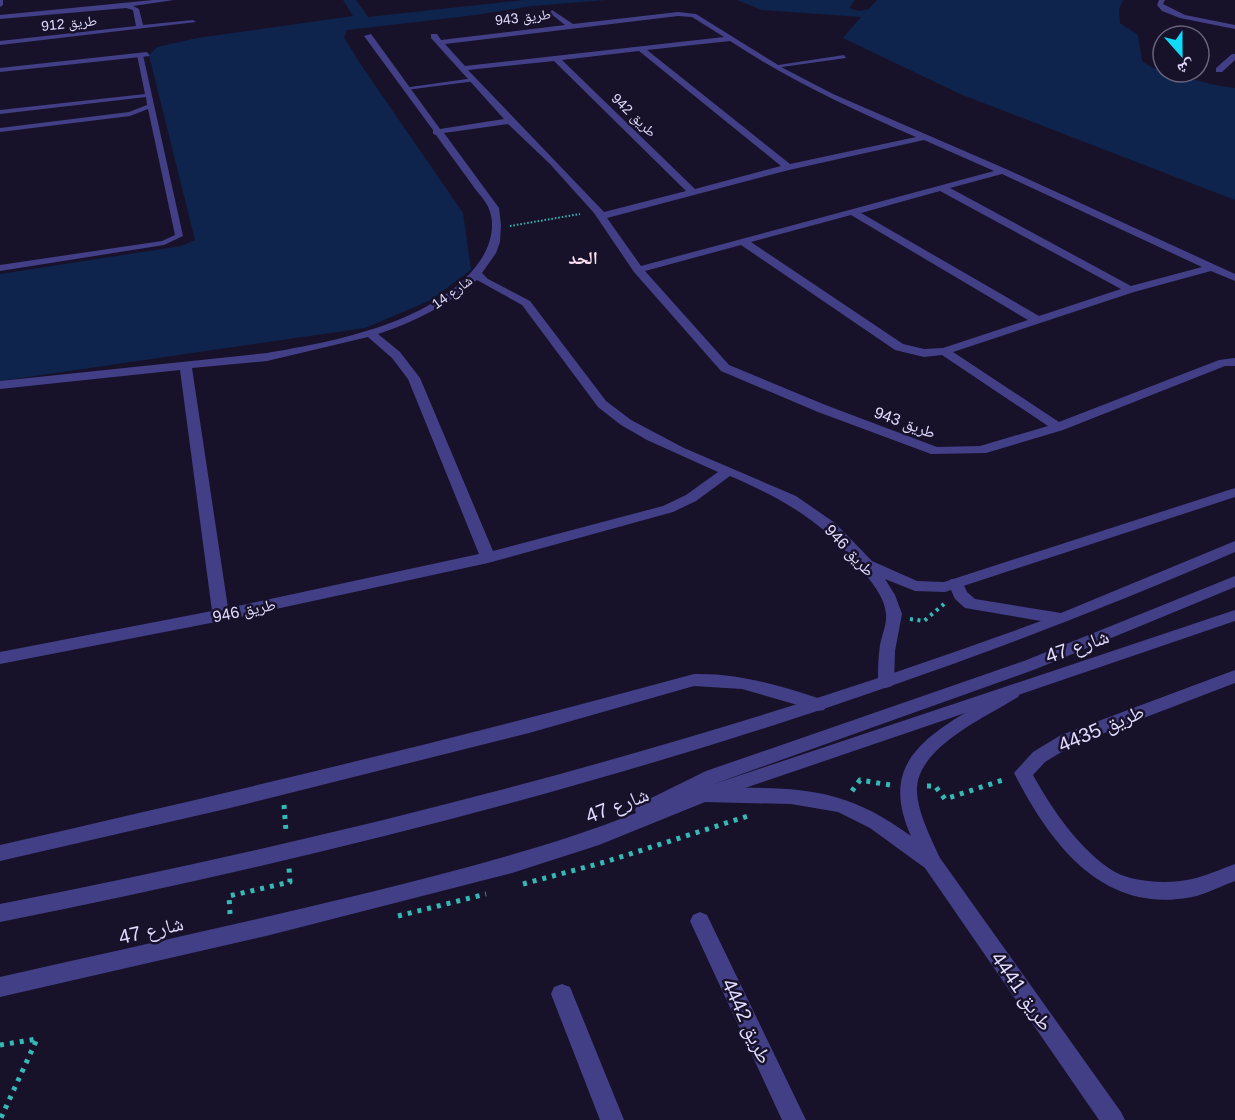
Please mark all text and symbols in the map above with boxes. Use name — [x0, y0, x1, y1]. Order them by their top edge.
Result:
street label: طريق 943 — [494, 6, 552, 30]
street label: طريق 912 — [40, 12, 98, 36]
north arrow — [1151, 24, 1211, 84]
text: ش — [1175, 56, 1197, 79]
street label: طريق 942 — [607, 90, 660, 142]
district label: الحد — [568, 248, 598, 268]
street label: شارع 14 — [429, 272, 477, 314]
street label: طريق 943 — [871, 404, 938, 443]
street label: طريق 946 — [820, 521, 878, 581]
street label: طريق 946 — [211, 596, 278, 627]
street label: شارع 47 — [1042, 625, 1112, 669]
street label: طريق 4435 — [1055, 700, 1148, 757]
street label: شارع 47 — [582, 783, 652, 829]
street label: شارع 47 — [116, 912, 186, 950]
street label: طريق 4441 — [986, 947, 1057, 1035]
street label: طريق 4442 — [717, 975, 776, 1067]

